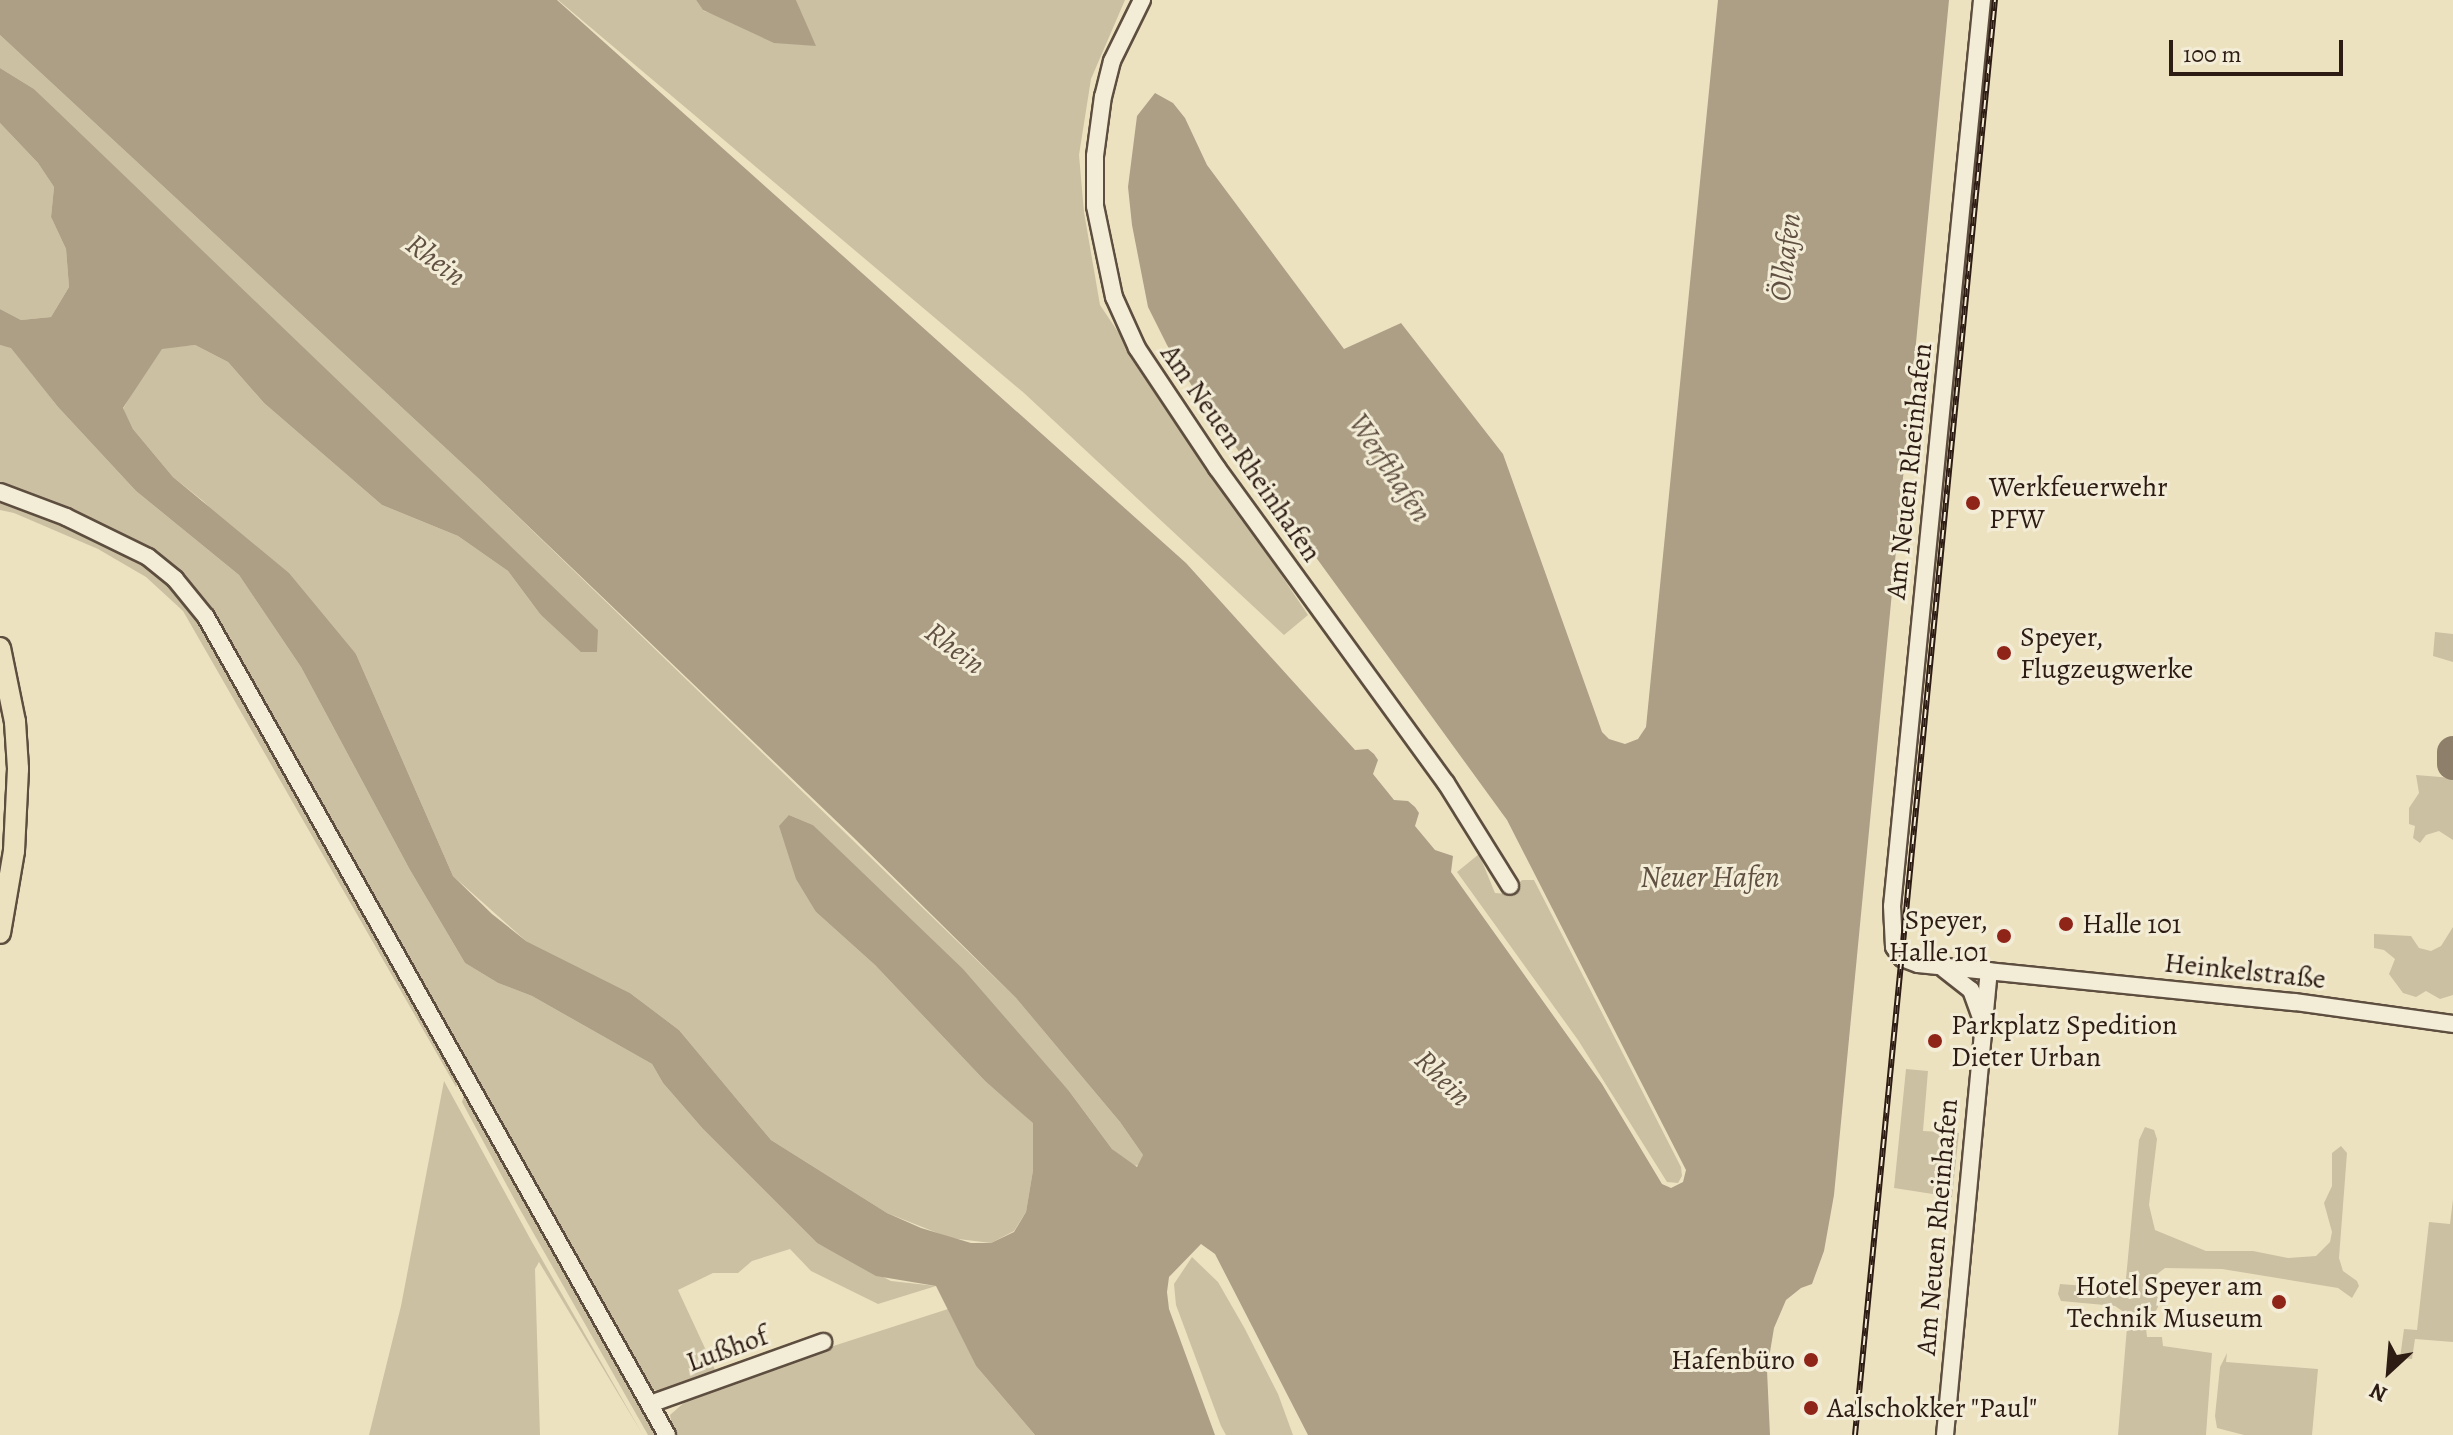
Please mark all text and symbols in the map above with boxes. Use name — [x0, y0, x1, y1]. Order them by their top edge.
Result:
scale bar — [2173, 24, 2347, 74]
text: 100 m — [2183, 38, 2242, 70]
water label: Ölhafen — [1762, 211, 1808, 303]
water label: Rhein — [399, 226, 473, 294]
street label: Am Neuen Rheinhafen — [1153, 338, 1329, 568]
street label: Am Neuen Rheinhafen — [1879, 341, 1939, 601]
water label: Werfthafen — [1341, 407, 1439, 529]
place label: Werkfeuerwehr PFW — [1989, 470, 2168, 536]
marker: Werkfeuerwehr PFW — [1964, 494, 1982, 512]
water label: Rhein — [918, 614, 992, 682]
place label: Speyer, Flugzeugwerke — [2020, 620, 2193, 686]
marker: Speyer, Flugzeugwerke — [1995, 644, 2013, 662]
water label: Neuer Hafen — [1640, 859, 1780, 895]
place label: Speyer, Halle 101 — [1889, 903, 1988, 969]
place label: Halle 101 — [2082, 907, 2181, 941]
marker: Halle 101 — [2057, 915, 2075, 933]
marker: Speyer, Halle 101 — [1995, 927, 2013, 945]
street label: Heinkelstraße — [2163, 946, 2327, 996]
place label: Parkplatz Spedition Dieter Urban — [1951, 1008, 2177, 1074]
marker: Parkplatz Spedition Dieter Urban — [1926, 1032, 1944, 1050]
water label: Rhein — [1407, 1042, 1479, 1114]
street label: Am Neuen Rheinhafen — [1909, 1097, 1965, 1357]
place label: Hotel Speyer am Technik Museum — [2067, 1269, 2263, 1335]
marker: Hotel Speyer am Technik Museum — [2270, 1293, 2288, 1311]
street label: Lußhof — [682, 1319, 772, 1379]
north arrow — [2349, 1331, 2429, 1411]
place label: Hafenbüro — [1671, 1343, 1795, 1377]
marker: Hafenbüro — [1802, 1351, 1820, 1369]
text: N — [2365, 1376, 2392, 1410]
place label: Aalschokker "Paul" — [1827, 1391, 2038, 1425]
marker: Aalschokker "Paul" — [1802, 1399, 1820, 1417]

